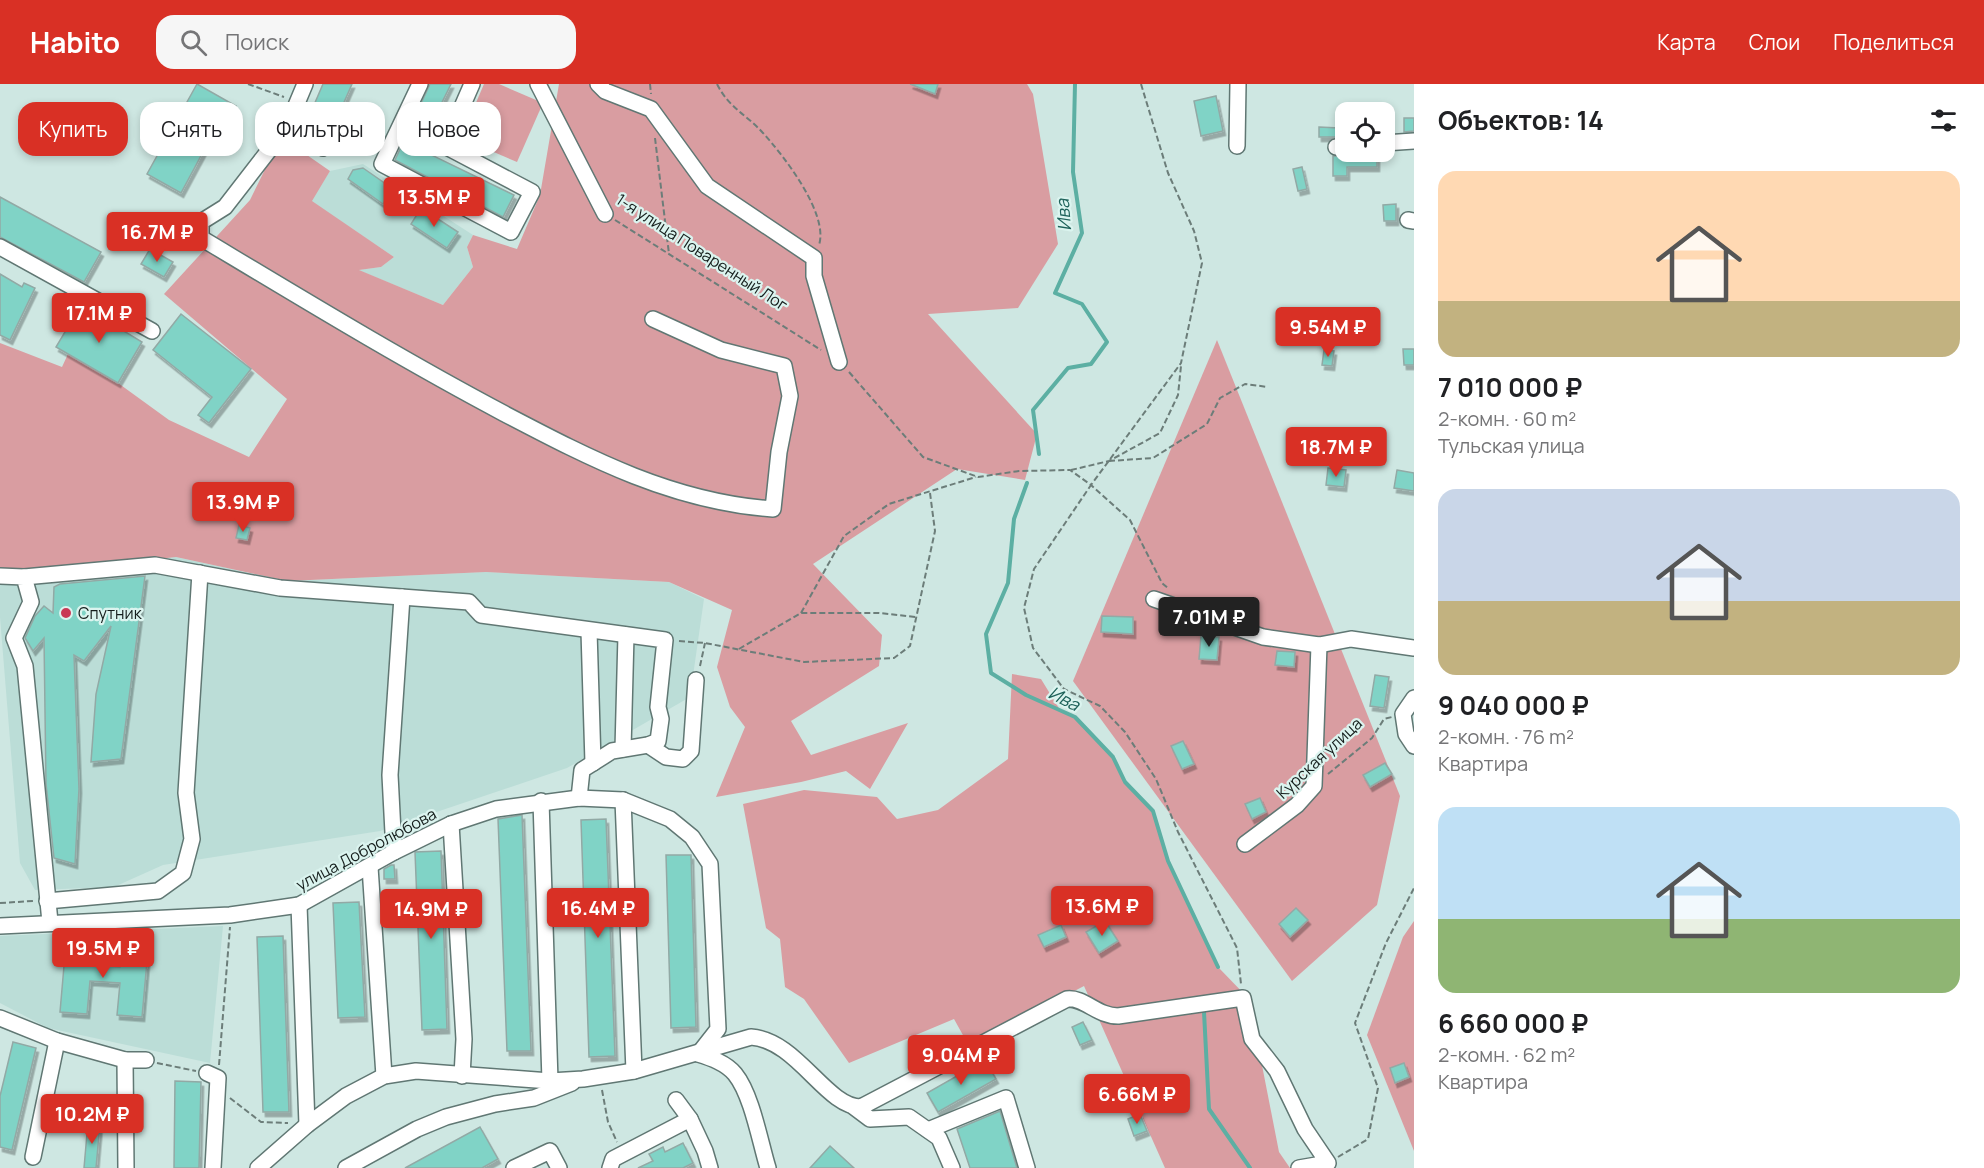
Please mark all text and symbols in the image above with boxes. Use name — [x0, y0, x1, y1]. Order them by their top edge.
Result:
search box — [156, 15, 576, 69]
text: Habito — [30, 23, 120, 61]
icon: search — [177, 26, 210, 59]
text: Поиск — [225, 27, 289, 57]
text: Карта — [1657, 28, 1716, 56]
text: Слои — [1749, 28, 1800, 56]
text: Поделиться — [1833, 28, 1954, 56]
chip: Купить — [18, 102, 128, 156]
chip: Снять — [140, 102, 243, 156]
chip: Фильтры — [255, 102, 385, 156]
chip: Новое — [397, 102, 501, 156]
map controls — [1335, 102, 1395, 162]
button: locate — [1335, 102, 1395, 162]
text: Объектов: 14 — [1438, 102, 1604, 138]
icon: filters — [1927, 104, 1960, 137]
pin: 13.5M ₽ — [379, 177, 489, 228]
text: 13.5M ₽ — [398, 183, 470, 210]
street label: 1-я улица Поваренный Лог — [612, 188, 792, 316]
water label: Ива — [1050, 197, 1076, 232]
icon: home — [1645, 210, 1753, 318]
pin: 16.7M ₽ — [102, 212, 212, 263]
text: 16.7M ₽ — [121, 218, 193, 245]
pin: 17.1M ₽ — [44, 293, 154, 344]
text: 17.1M ₽ — [66, 299, 132, 326]
pin: 9.54M ₽ — [1273, 307, 1383, 358]
text: 9.54M ₽ — [1289, 313, 1367, 340]
text: 7 010 000 ₽ — [1438, 369, 1582, 405]
text: 2-комн. · 60 m² — [1438, 405, 1576, 432]
pin: 18.7M ₽ — [1281, 427, 1391, 478]
text: Тульская улица — [1438, 432, 1585, 459]
text: 18.7M ₽ — [1300, 433, 1372, 460]
pin: 13.9M ₽ — [188, 482, 298, 533]
text: 13.9M ₽ — [206, 488, 280, 515]
icon: home — [1645, 528, 1753, 636]
pin: 7.01M ₽ — [1154, 597, 1264, 648]
place label: Спутник — [78, 602, 143, 624]
text: 7.01M ₽ — [1172, 603, 1246, 630]
marker: Спутник — [59, 606, 73, 620]
water label: Ива — [1045, 680, 1085, 717]
text: 9 040 000 ₽ — [1438, 687, 1589, 723]
street label: Курская улица — [1271, 713, 1367, 803]
text: 2-комн. · 76 m² — [1438, 723, 1574, 750]
text: Квартира — [1438, 750, 1528, 777]
street label: улица Добролюбова — [292, 803, 440, 895]
icon: home — [1645, 846, 1753, 954]
pin: 13.6M ₽ — [1047, 886, 1157, 937]
pin: 16.4M ₽ — [543, 888, 653, 939]
pin: 14.9M ₽ — [376, 889, 486, 940]
text: 13.6M ₽ — [1065, 892, 1139, 919]
text: 16.4M ₽ — [561, 894, 635, 921]
text: 14.9M ₽ — [394, 895, 468, 922]
pin: 19.5M ₽ — [48, 928, 158, 979]
text: 19.5M ₽ — [66, 934, 140, 961]
text: 6 660 000 ₽ — [1438, 1005, 1588, 1041]
pin: 9.04M ₽ — [906, 1035, 1016, 1086]
text: 9.04M ₽ — [922, 1041, 1000, 1068]
text: 2-комн. · 62 m² — [1438, 1041, 1575, 1068]
text: Квартира — [1438, 1068, 1528, 1095]
pin: 6.66M ₽ — [1082, 1074, 1192, 1125]
text: 6.66M ₽ — [1098, 1080, 1176, 1107]
pin: 10.2M ₽ — [37, 1094, 147, 1145]
text: 10.2M ₽ — [55, 1100, 129, 1127]

